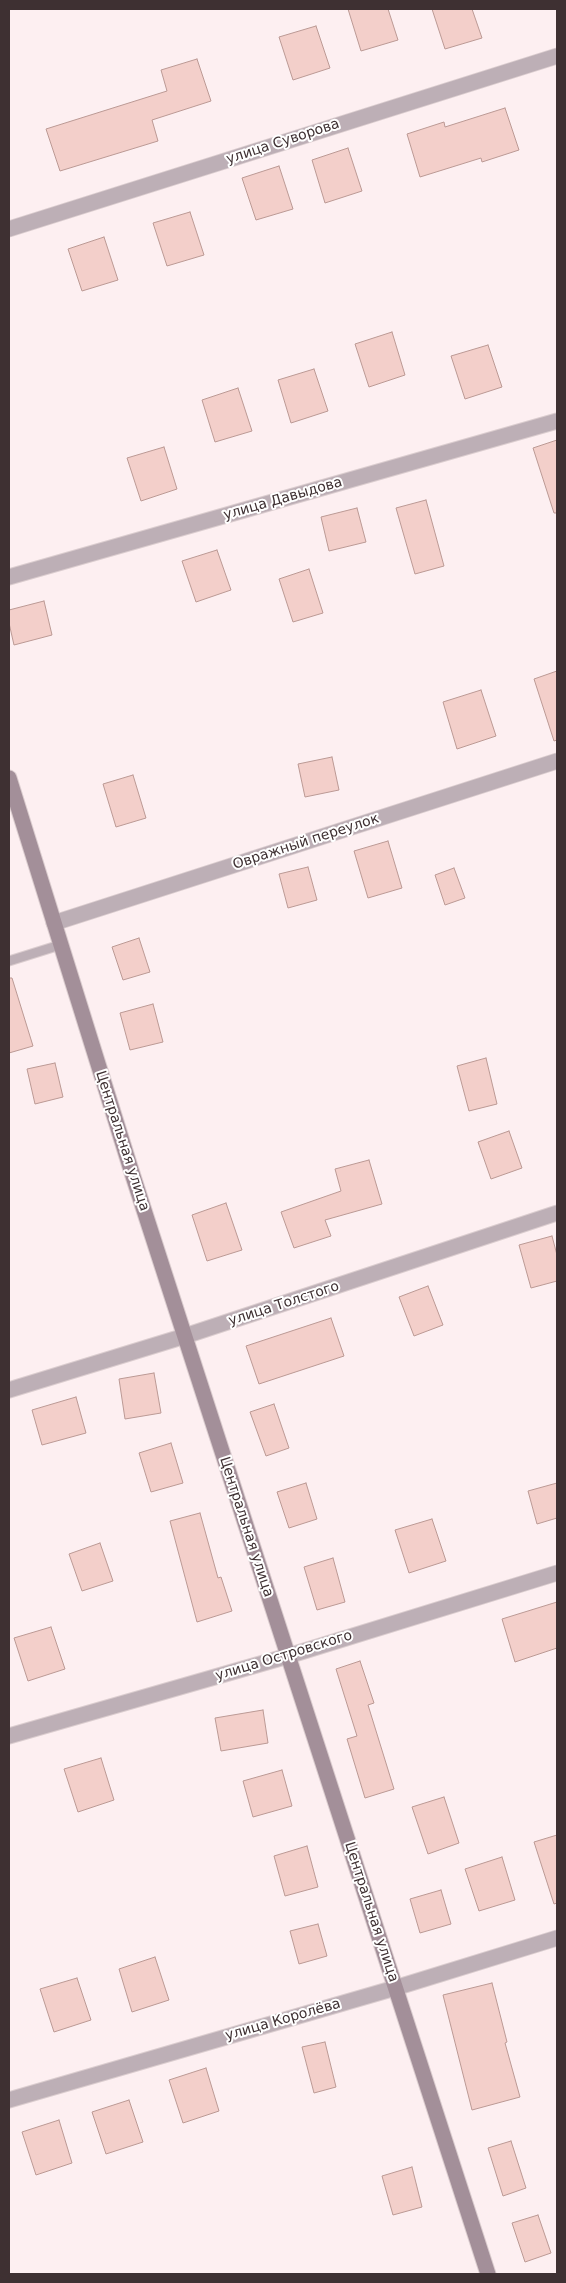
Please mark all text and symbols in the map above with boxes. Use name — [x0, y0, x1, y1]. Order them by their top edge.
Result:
street label: улица Суворова — [224, 116, 342, 168]
street label: улица Давыдова — [222, 474, 344, 524]
street label: Овражный переулок — [231, 810, 381, 874]
street label: Центральная улица — [91, 1069, 153, 1213]
street label: улица Толстого — [227, 1278, 341, 1330]
street label: Центральная улица — [215, 1455, 277, 1599]
street label: улица Островского — [214, 1627, 354, 1685]
street label: Центральная улица — [340, 1840, 402, 1984]
street label: улица Королёва — [223, 1995, 343, 2045]

